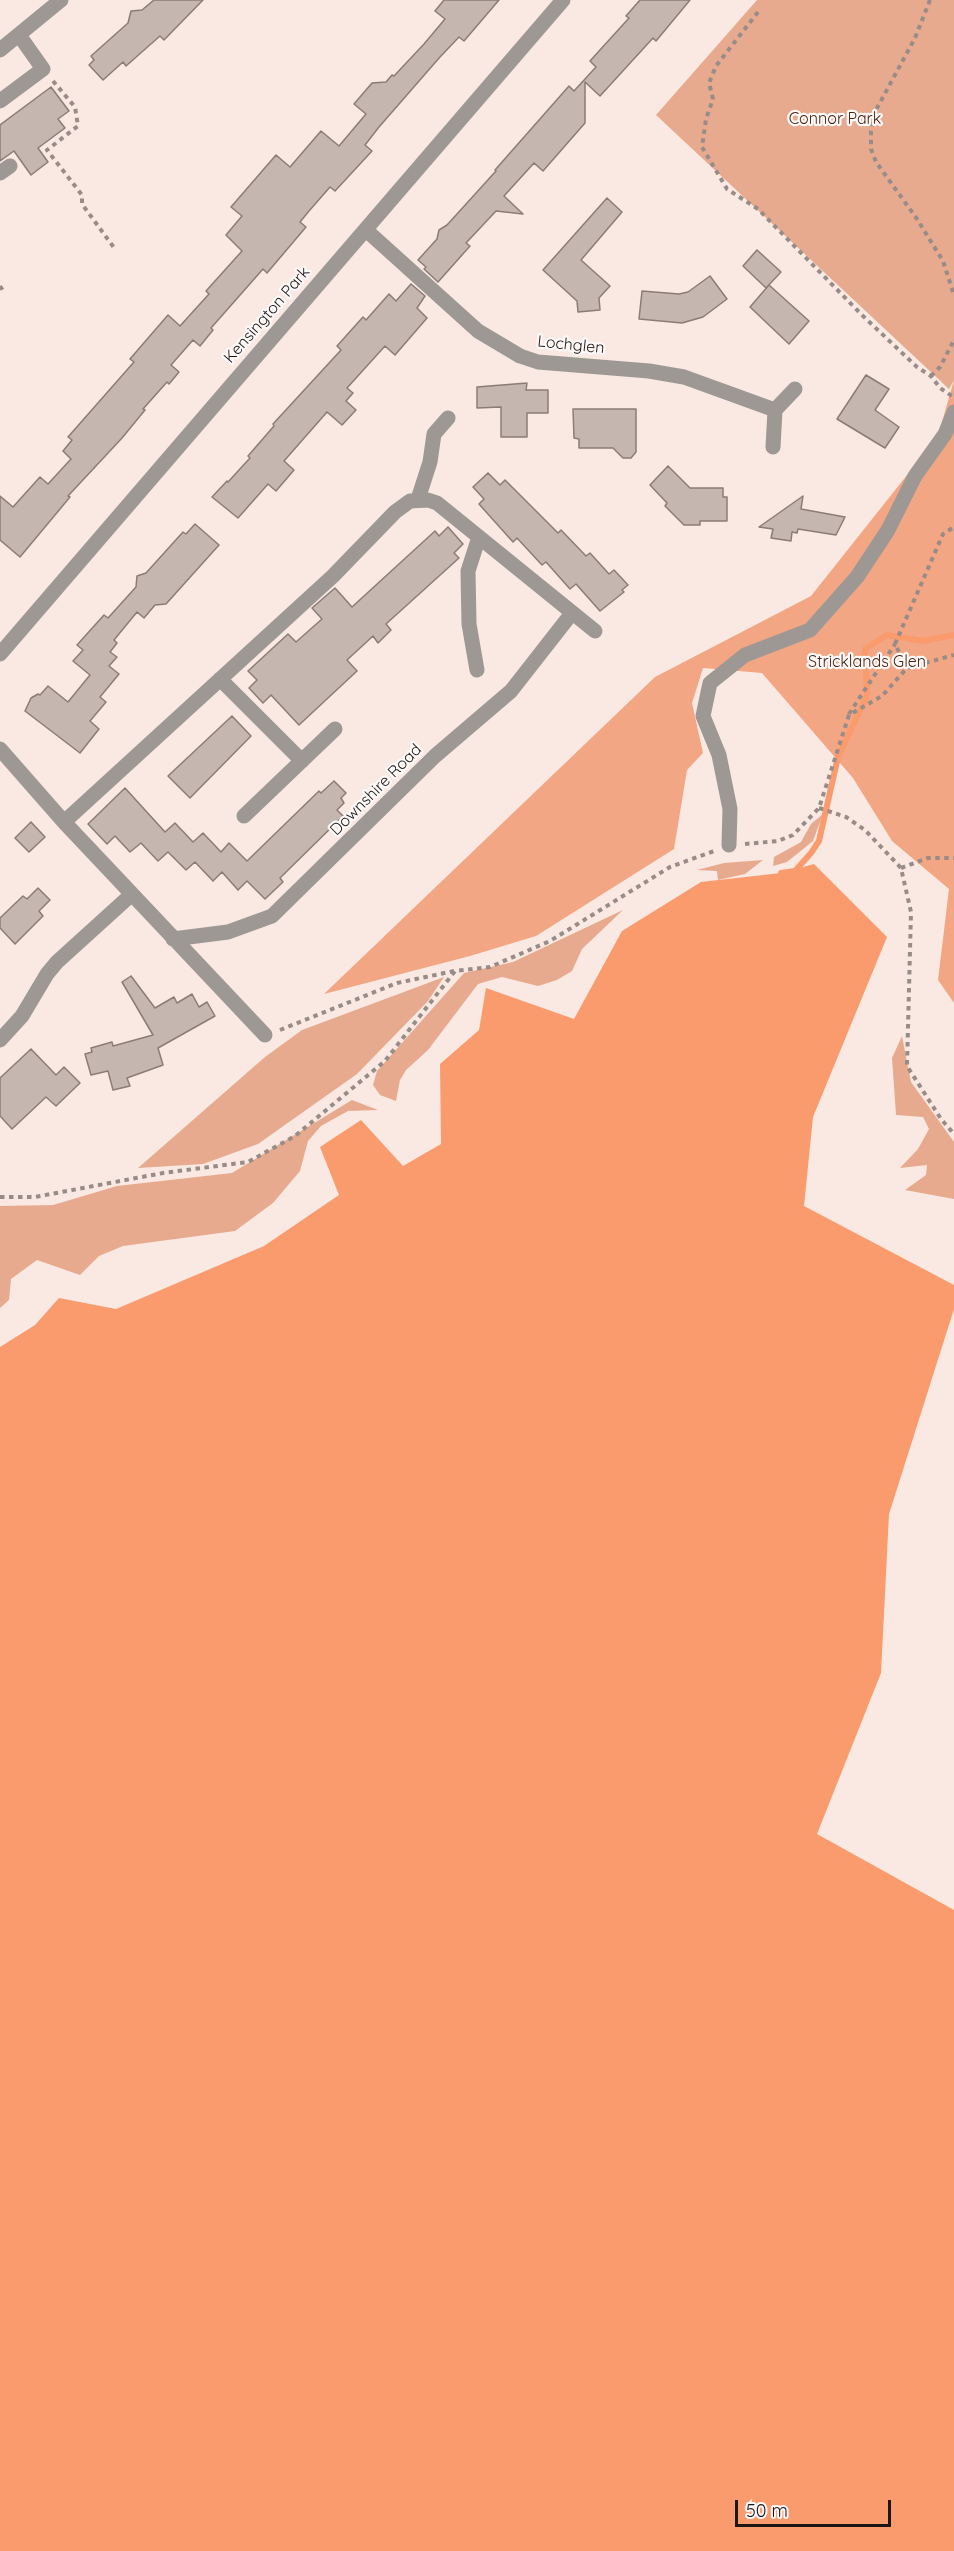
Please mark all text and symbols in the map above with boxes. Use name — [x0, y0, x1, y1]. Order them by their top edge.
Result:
park label: Connor Park — [789, 109, 881, 129]
street label: Kensington Park — [220, 263, 314, 367]
street label: Lochglen — [537, 332, 605, 358]
park label: Stricklands Glen — [808, 652, 926, 672]
street label: Downshire Road — [326, 740, 426, 840]
scale bar — [738, 2488, 894, 2526]
text: 50 m — [746, 2499, 788, 2522]

